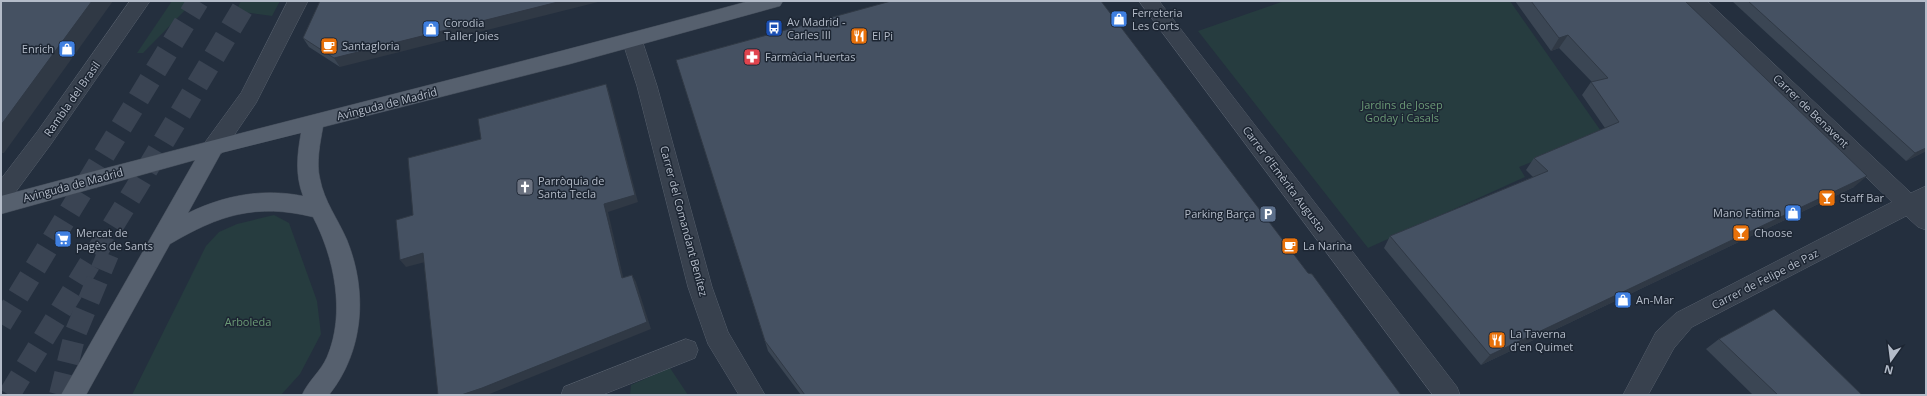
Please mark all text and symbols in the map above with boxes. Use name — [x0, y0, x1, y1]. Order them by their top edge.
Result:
place label: Ferreteria Les Corts — [1132, 5, 1183, 33]
shop icon: Ferreteria Les Corts — [1109, 9, 1129, 29]
place label: Av Madrid - Carles III — [787, 14, 846, 42]
place label: Corodia Taller Joies — [444, 15, 499, 43]
bus stop icon: Av Madrid - Carles III — [764, 18, 784, 38]
shop icon: Corodia Taller Joies — [421, 19, 441, 39]
restaurant icon: El Pi — [849, 26, 869, 46]
place label: El Pi — [872, 28, 893, 43]
cafe icon: Santagloria — [319, 36, 339, 56]
place label: Santagloria — [342, 38, 400, 53]
shop icon: Enrich — [57, 39, 77, 59]
place label: Enrich — [22, 41, 54, 56]
pharmacy icon: Farmàcia Huertas — [742, 47, 762, 67]
place label: Farmàcia Huertas — [765, 49, 855, 64]
street label: Rambla del Brasil — [40, 58, 103, 139]
street label: Carrer de Benavent — [1770, 71, 1853, 151]
street label: Avinguda de Madrid — [335, 84, 439, 123]
park label: Jardins de Josep Goday i Casals — [1360, 97, 1443, 125]
street label: Carrer d'Emèrita Augusta — [1240, 123, 1329, 235]
street label: Carrer del Comandant Benítez — [657, 144, 712, 298]
street label: Avinguda de Madrid — [21, 164, 125, 205]
place label: Parròquia de Santa Tecla — [538, 173, 604, 201]
church icon: Parròquia de Santa Tecla — [515, 177, 535, 197]
bar icon: Staff Bar — [1817, 188, 1837, 208]
place label: Staff Bar — [1840, 190, 1885, 205]
shop icon: Mano Fatima — [1783, 203, 1803, 223]
parking icon: Parking Barça — [1258, 204, 1278, 224]
place label: Mano Fatima — [1713, 205, 1780, 220]
place label: Parking Barça — [1185, 206, 1255, 221]
bar icon: Choose — [1731, 223, 1751, 243]
place label: Mercat de pagès de Sants — [76, 225, 153, 253]
place label: Choose — [1754, 225, 1792, 240]
supermarket icon: Mercat de pagès de Sants — [53, 229, 73, 249]
cafe icon: La Narina — [1280, 236, 1300, 256]
place label: La Narina — [1303, 238, 1352, 253]
street label: Carrer de Felipe de Paz — [1709, 245, 1821, 312]
shop icon: An-Mar — [1613, 290, 1633, 310]
place label: An-Mar — [1636, 292, 1674, 307]
park label: Arboleda — [225, 314, 271, 329]
place label: La Taverna d'en Quimet — [1510, 326, 1573, 354]
restaurant icon: La Taverna d'en Quimet — [1487, 330, 1507, 350]
north arrow — [1871, 340, 1911, 380]
text: N — [1882, 362, 1895, 379]

